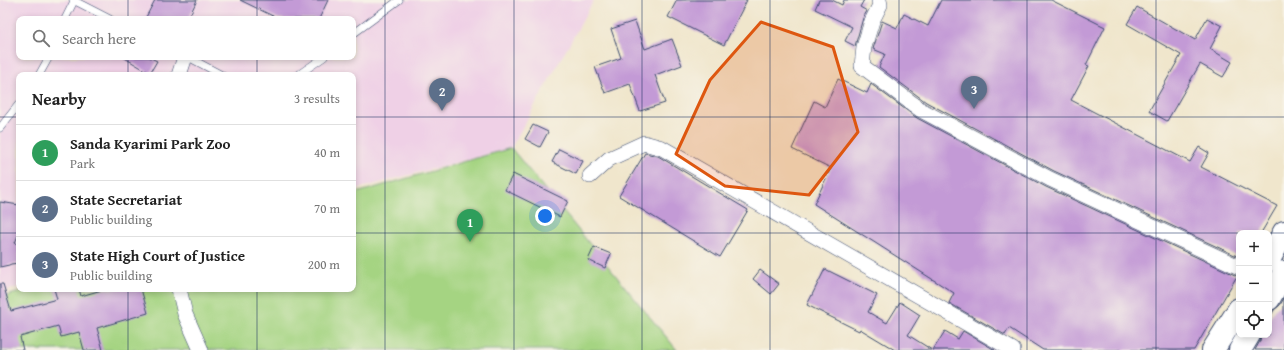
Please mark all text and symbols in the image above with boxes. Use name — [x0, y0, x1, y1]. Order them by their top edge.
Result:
search box — [16, 16, 356, 60]
icon: search — [30, 27, 52, 49]
text: Search here — [62, 28, 136, 49]
pin: 3 — [961, 76, 987, 109]
pin: 2 — [429, 78, 455, 111]
text: Nearby — [32, 86, 86, 111]
text: 3 results — [294, 89, 340, 108]
text: Sanda Kyarimi Park Zoo — [70, 133, 230, 154]
text: 1 — [42, 143, 48, 162]
text: 40 m — [314, 143, 340, 162]
text: Park — [70, 154, 95, 173]
text: State Secretariat — [70, 189, 182, 210]
text: 2 — [42, 199, 48, 218]
text: 70 m — [314, 199, 340, 218]
your location — [535, 206, 555, 226]
pin: 1 — [457, 209, 483, 242]
text: Public building — [70, 210, 152, 229]
map controls — [1236, 230, 1272, 338]
button: + — [1236, 230, 1272, 266]
text: State High Court of Justice — [70, 245, 245, 266]
text: 3 — [42, 255, 48, 274]
text: 200 m — [308, 255, 340, 274]
text: Public building — [70, 266, 152, 285]
button: − — [1236, 266, 1272, 302]
button: locate — [1236, 302, 1272, 338]

